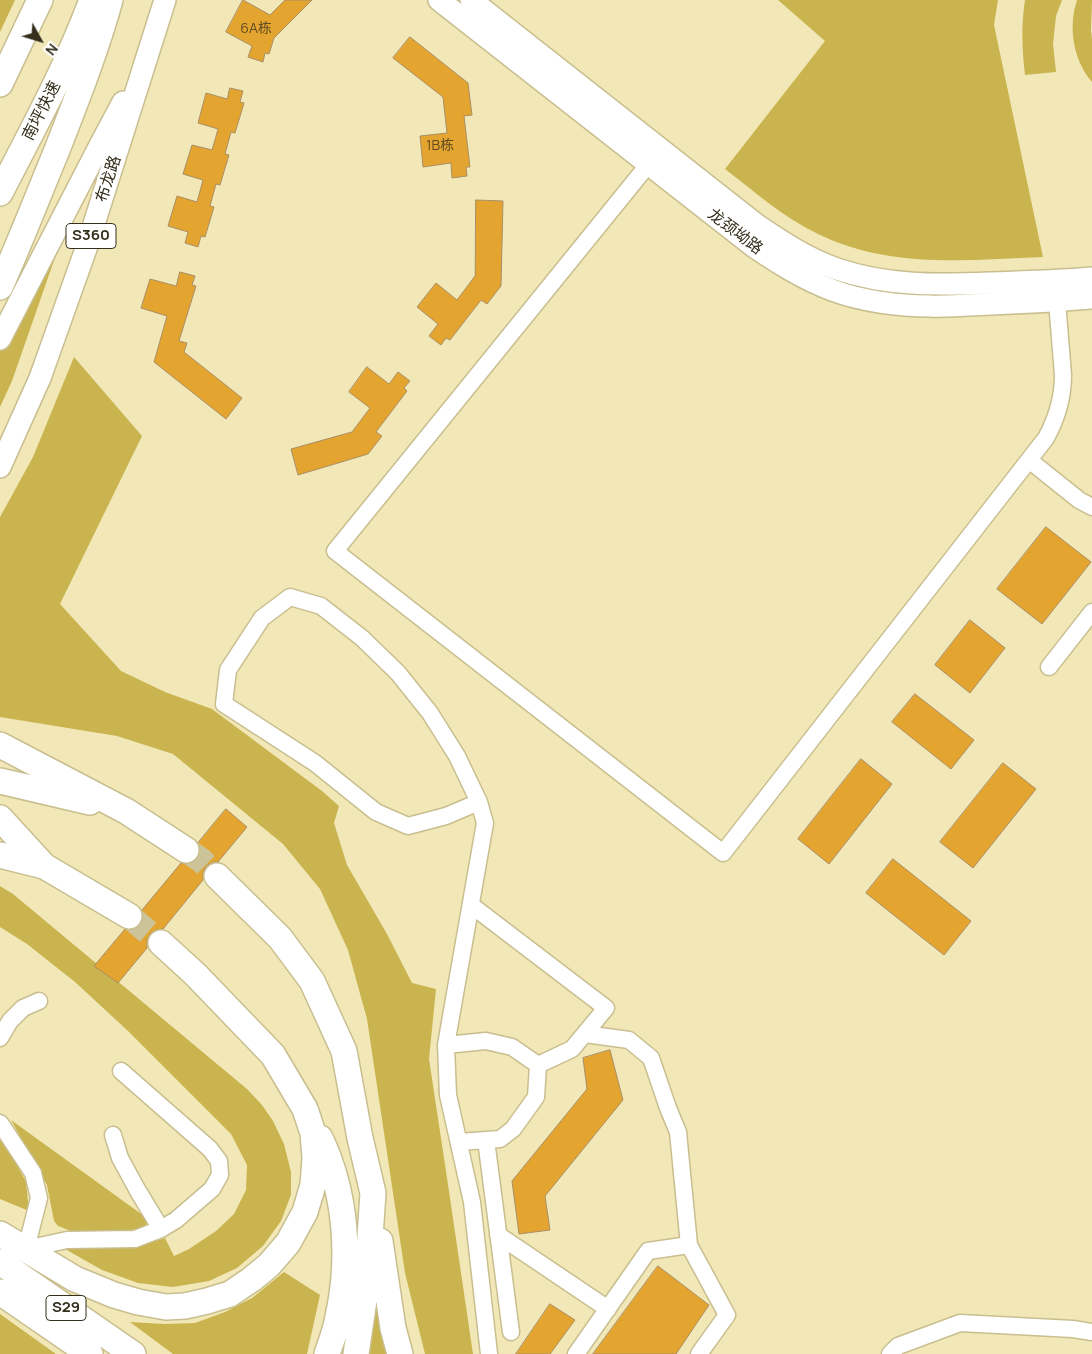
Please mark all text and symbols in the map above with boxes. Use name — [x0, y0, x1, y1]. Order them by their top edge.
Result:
north arrow — [15, 15, 65, 65]
house number: 6A栋 — [240, 21, 272, 37]
text: N — [41, 40, 63, 60]
street label: 南坪快速 — [19, 78, 65, 144]
house number: 1B栋 — [426, 138, 454, 154]
street label: 布龙路 — [92, 153, 126, 205]
street label: 龙颈坳路 — [704, 205, 766, 259]
road number: S360 — [66, 224, 116, 248]
road number: S29 — [46, 1296, 86, 1320]

